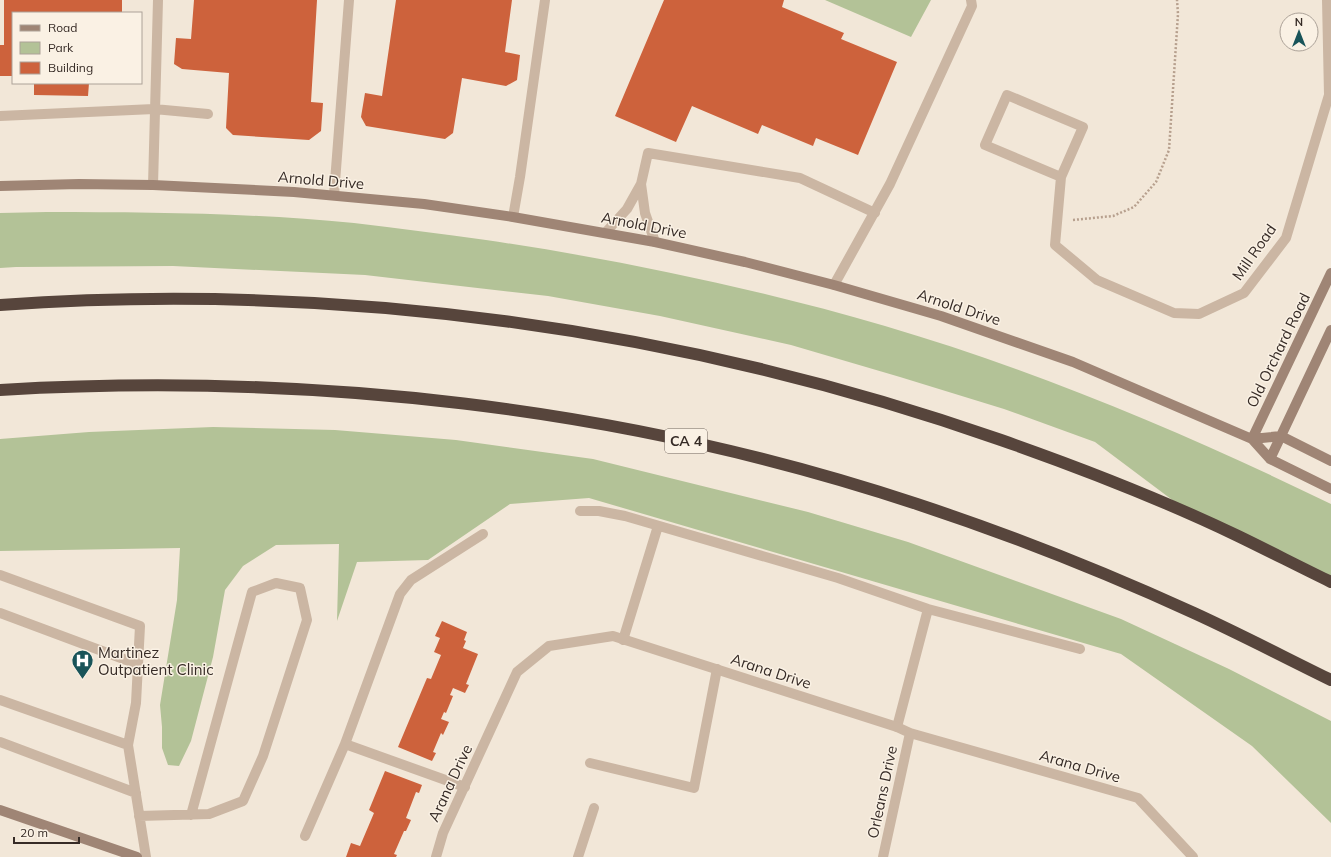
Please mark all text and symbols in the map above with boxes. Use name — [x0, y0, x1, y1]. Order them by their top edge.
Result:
legend — [12, 12, 142, 84]
north arrow — [1279, 12, 1319, 52]
text: N — [1295, 15, 1303, 29]
text: Road — [48, 20, 77, 35]
text: Park — [48, 40, 74, 55]
text: Building — [48, 60, 93, 75]
street label: Arnold Drive — [277, 167, 365, 193]
street label: Arnold Drive — [600, 207, 688, 243]
street label: Mill Road — [1228, 220, 1280, 284]
street label: Arnold Drive — [915, 285, 1003, 329]
street label: Old Orchard Road — [1242, 290, 1314, 410]
road number: CA 4 — [665, 429, 707, 453]
place label: Martinez Outpatient Clinic — [98, 643, 214, 679]
hospital icon: Martinez Outpatient Clinic — [69, 648, 95, 681]
street label: Arana Drive — [728, 649, 814, 693]
street label: Arana Drive — [424, 741, 476, 825]
street label: Orleans Drive — [863, 744, 901, 840]
street label: Arana Drive — [1037, 745, 1123, 787]
scale bar — [14, 819, 79, 845]
text: 20 m — [20, 825, 48, 840]

